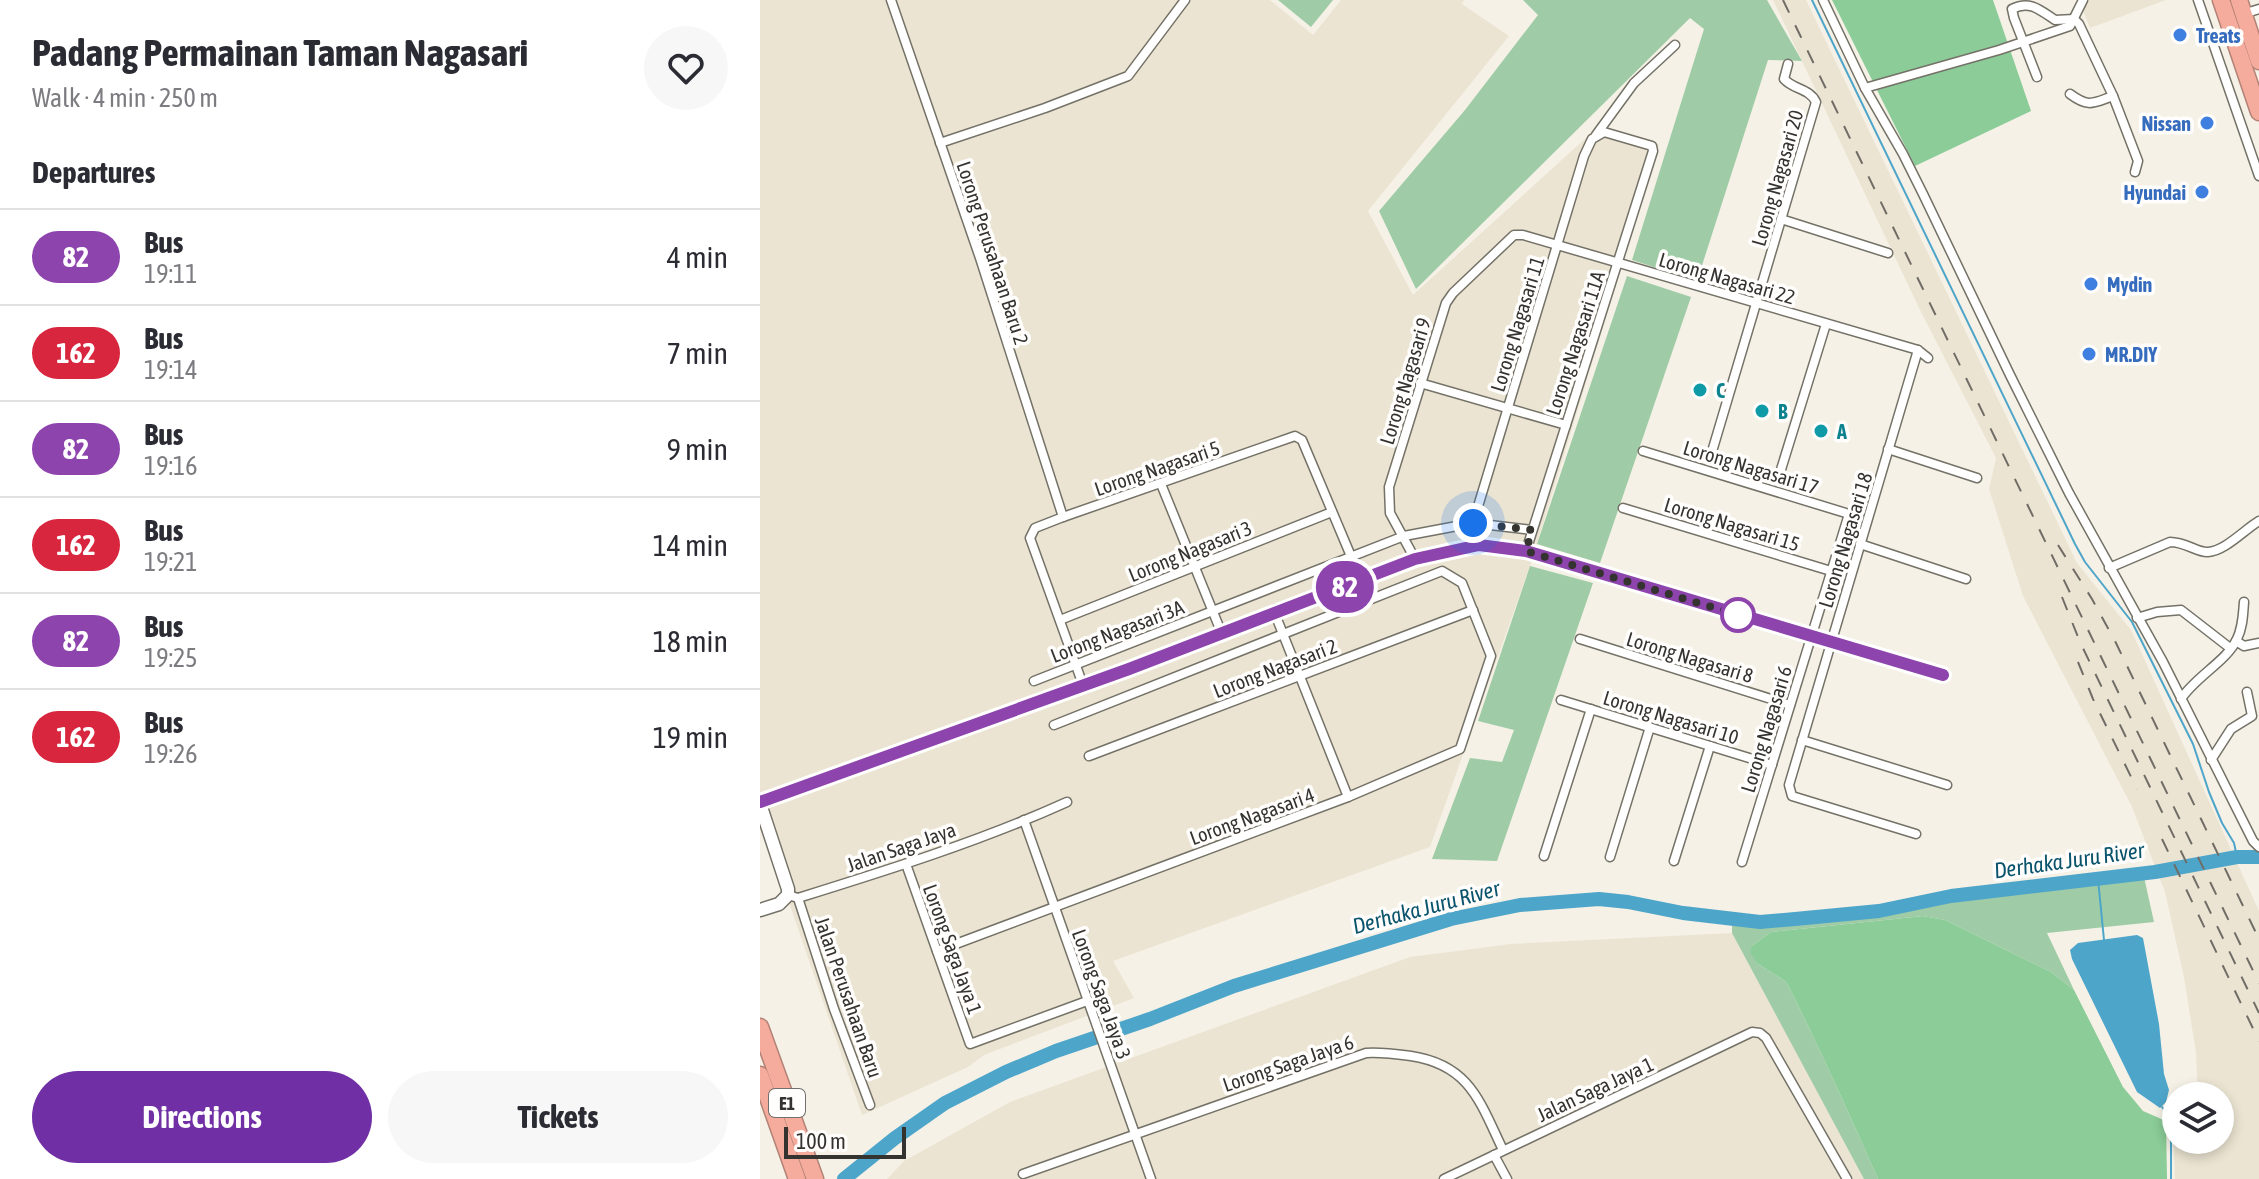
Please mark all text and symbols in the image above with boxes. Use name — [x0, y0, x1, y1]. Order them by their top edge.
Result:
place label: Treats — [2196, 24, 2241, 47]
button: heart — [644, 26, 728, 110]
marker: Treats — [2171, 26, 2189, 44]
text: Padang Permainan Taman Nagasari — [32, 31, 528, 74]
text: Walk · 4 min · 250 m — [32, 83, 218, 113]
street label: Lorong Nagasari 20 — [1747, 107, 1807, 249]
place label: Nissan — [2141, 112, 2191, 135]
marker: Nissan — [2198, 114, 2216, 132]
text: Departures — [32, 155, 155, 189]
street label: Lorong Perusahaan Baru 2 — [953, 158, 1033, 348]
place label: Hyundai — [2123, 181, 2186, 204]
marker: Hyundai — [2193, 183, 2211, 201]
text: Bus — [144, 225, 183, 259]
text: 4 min — [667, 240, 728, 274]
text: 82 — [63, 241, 89, 273]
street label: Lorong Nagasari 22 — [1656, 248, 1798, 308]
street label: Lorong Nagasari 11 — [1485, 253, 1549, 395]
text: 19:11 — [144, 259, 198, 289]
street label: Lorong Nagasari 11A — [1541, 268, 1609, 418]
place label: Mydin — [2107, 273, 2152, 296]
marker: Mydin — [2082, 275, 2100, 293]
street label: Lorong Nagasari 9 — [1375, 315, 1435, 447]
text: Bus — [144, 321, 183, 355]
text: 7 min — [667, 336, 728, 370]
text: 162 — [56, 337, 96, 369]
place label: MR.DIY — [2105, 343, 2158, 366]
marker: MR.DIY — [2080, 345, 2098, 363]
text: 19:14 — [144, 355, 198, 385]
place label: C — [1716, 379, 1725, 402]
marker: C — [1691, 381, 1709, 399]
place label: B — [1778, 400, 1788, 423]
marker: B — [1753, 402, 1771, 420]
text: Bus — [144, 417, 183, 451]
place label: A — [1836, 420, 1847, 443]
marker: A — [1812, 422, 1830, 440]
text: 9 min — [667, 432, 728, 466]
text: 82 — [63, 433, 89, 465]
street label: Lorong Nagasari 17 — [1680, 435, 1822, 499]
street label: Lorong Nagasari 5 — [1091, 436, 1223, 500]
text: 19:16 — [144, 451, 198, 481]
street label: Lorong Nagasari 18 — [1813, 469, 1877, 611]
street label: Lorong Nagasari 15 — [1661, 492, 1803, 556]
your location — [1453, 503, 1493, 543]
text: Bus — [144, 513, 183, 547]
street label: Lorong Nagasari 3 — [1125, 516, 1255, 586]
text: 14 min — [653, 528, 728, 562]
text: 162 — [56, 529, 96, 561]
text: 19:21 — [144, 547, 198, 577]
line badge: 82 — [1309, 561, 1381, 613]
text: 82 — [1332, 571, 1358, 603]
street label: Lorong Nagasari 3A — [1047, 595, 1187, 667]
unlabelled marker — [1721, 598, 1755, 632]
text: Bus — [144, 609, 183, 643]
text: 18 min — [653, 624, 728, 658]
text: 82 — [63, 625, 89, 657]
street label: Lorong Nagasari 8 — [1624, 627, 1756, 687]
street label: Lorong Nagasari 2 — [1210, 634, 1340, 702]
text: 19:25 — [144, 643, 198, 673]
street label: Lorong Nagasari 6 — [1736, 663, 1796, 795]
street label: Lorong Nagasari 10 — [1600, 685, 1742, 749]
text: Bus — [144, 705, 183, 739]
text: 19 min — [653, 720, 728, 754]
text: 162 — [56, 721, 96, 753]
text: 19:26 — [144, 739, 198, 769]
street label: Lorong Nagasari 4 — [1186, 783, 1318, 849]
street label: Jalan Saga Jaya — [843, 818, 959, 876]
water label: Derhaka Juru River — [1992, 836, 2147, 883]
water label: Derhaka Juru River — [1350, 874, 1504, 939]
street label: Lorong Saga Jaya 1 — [919, 881, 987, 1017]
street label: Jalan Perusahaan Baru — [811, 914, 887, 1080]
street label: Lorong Saga Jaya 3 — [1068, 926, 1136, 1062]
street label: Lorong Saga Jaya 6 — [1220, 1030, 1356, 1096]
street label: Jalan Saga Jaya 1 — [1533, 1052, 1657, 1126]
button: Directions — [32, 1071, 372, 1163]
button: Tickets — [388, 1071, 728, 1163]
map controls — [2162, 1082, 2234, 1154]
button: layers — [2162, 1082, 2234, 1154]
road number: E1 — [769, 1089, 805, 1117]
scale bar — [784, 1123, 906, 1159]
text: 100 m — [796, 1128, 846, 1154]

